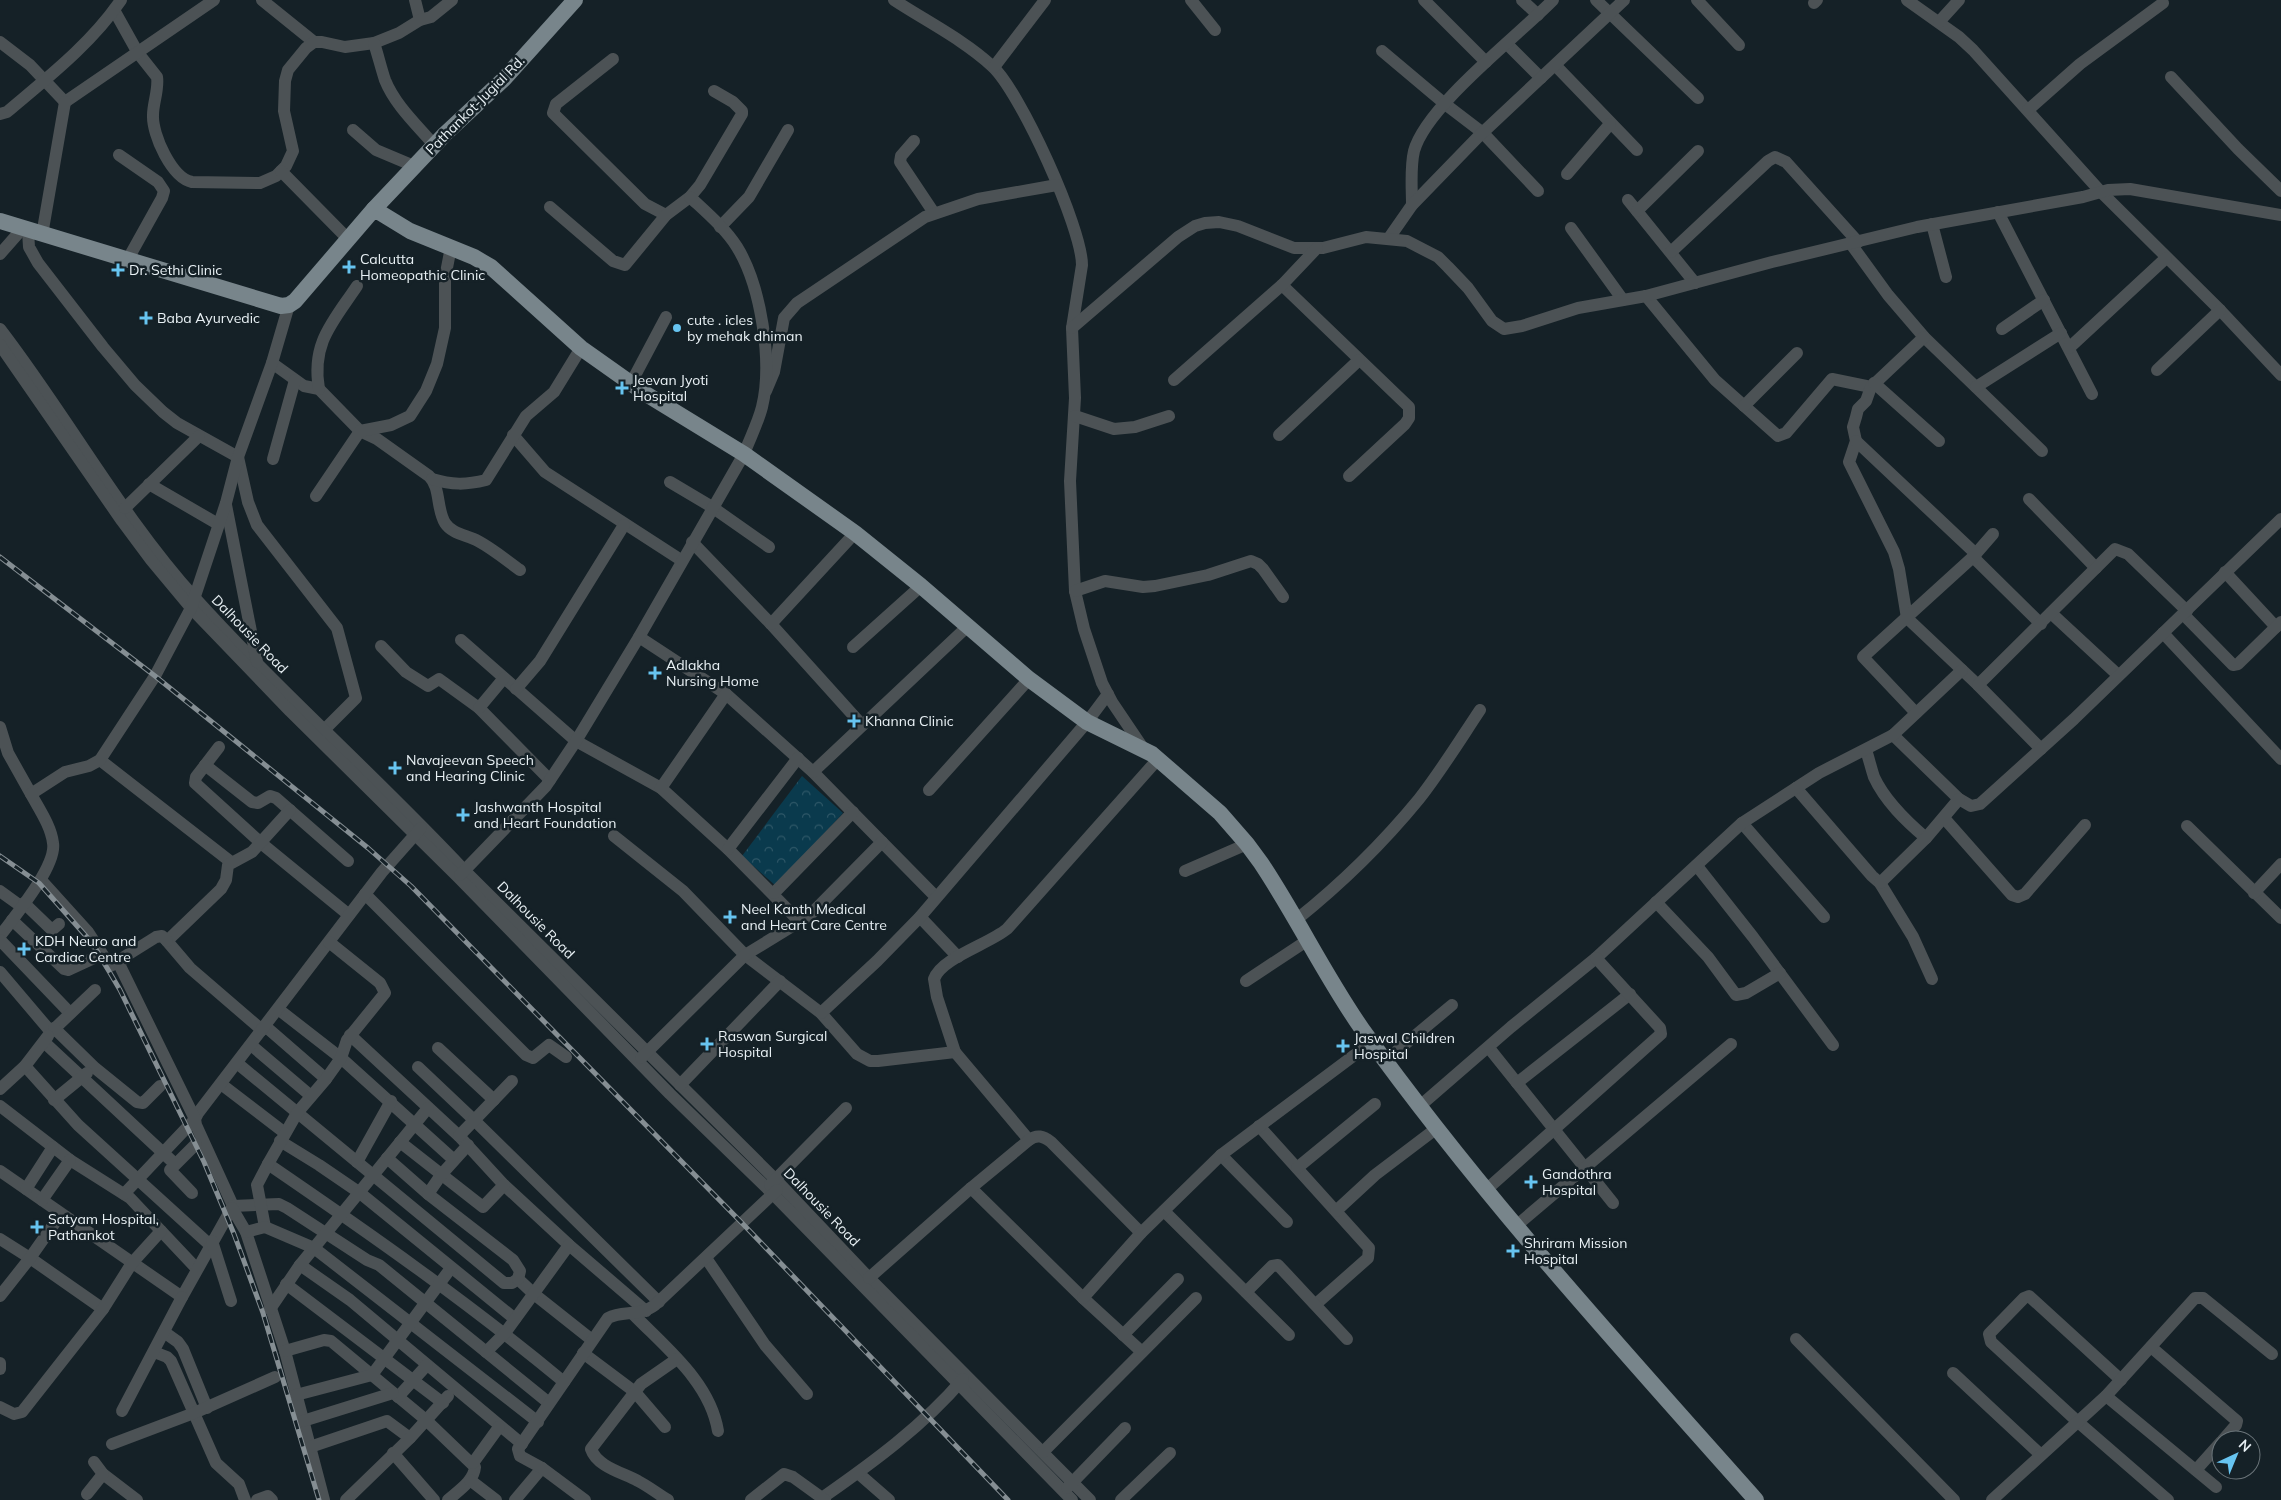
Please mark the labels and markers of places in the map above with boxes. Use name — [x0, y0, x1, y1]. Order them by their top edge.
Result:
place label: Calcutta Homeopathic Clinic — [360, 250, 485, 284]
marker: Calcutta Homeopathic Clinic — [342, 260, 356, 274]
place label: Dr. Sethi Clinic — [129, 261, 222, 279]
marker: Dr. Sethi Clinic — [111, 263, 125, 277]
place label: Baba Ayurvedic — [157, 309, 260, 327]
marker: Baba Ayurvedic — [139, 311, 153, 325]
place label: cute . icles by mehak dhiman — [687, 311, 803, 345]
marker: cute . icles by mehak dhiman — [671, 322, 683, 334]
place label: Jeevan Jyoti Hospital — [633, 371, 708, 405]
marker: Jeevan Jyoti Hospital — [615, 381, 629, 395]
place label: Adlakha Nursing Home — [666, 656, 759, 690]
marker: Adlakha Nursing Home — [648, 666, 662, 680]
place label: Khanna Clinic — [865, 712, 954, 730]
marker: Khanna Clinic — [847, 714, 861, 728]
place label: Navajeevan Speech and Hearing Clinic — [406, 751, 534, 785]
marker: Navajeevan Speech and Hearing Clinic — [388, 761, 402, 775]
place label: Jashwanth Hospital and Heart Foundation — [474, 798, 617, 832]
marker: Jashwanth Hospital and Heart Foundation — [456, 808, 470, 822]
place label: Neel Kanth Medical and Heart Care Centre — [741, 900, 887, 934]
marker: Neel Kanth Medical and Heart Care Centre — [723, 910, 737, 924]
place label: KDH Neuro and Cardiac Centre — [35, 932, 137, 966]
marker: KDH Neuro and Cardiac Centre — [17, 942, 31, 956]
place label: Raswan Surgical Hospital — [718, 1027, 827, 1061]
place label: Jaswal Children Hospital — [1354, 1029, 1455, 1063]
marker: Raswan Surgical Hospital — [700, 1037, 714, 1051]
marker: Jaswal Children Hospital — [1336, 1039, 1350, 1053]
place label: Gandothra Hospital — [1542, 1165, 1612, 1199]
marker: Gandothra Hospital — [1524, 1175, 1538, 1189]
place label: Satyam Hospital, Pathankot — [48, 1210, 159, 1244]
marker: Satyam Hospital, Pathankot — [30, 1220, 44, 1234]
place label: Shriram Mission Hospital — [1524, 1234, 1627, 1268]
marker: Shriram Mission Hospital — [1506, 1244, 1520, 1258]

